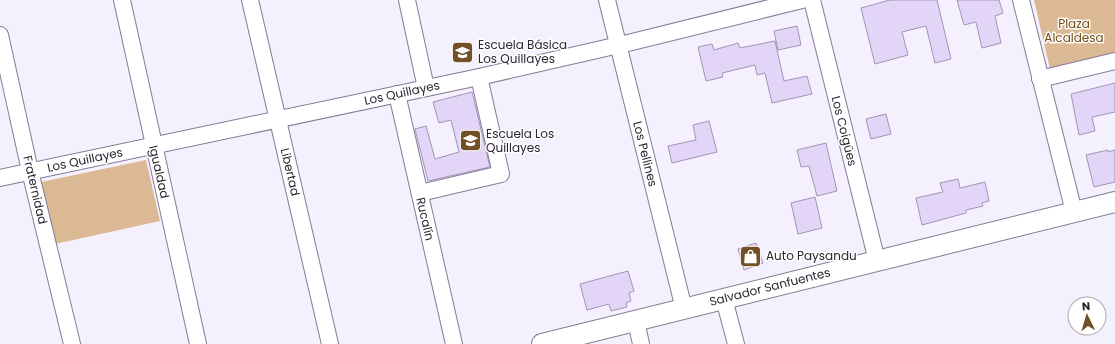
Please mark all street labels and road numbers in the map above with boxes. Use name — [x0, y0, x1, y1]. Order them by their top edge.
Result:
street label: Los Quillayes — [363, 76, 441, 109]
street label: Los Coigües — [828, 94, 861, 168]
street label: Los Pellines — [629, 119, 662, 188]
street label: Los Quillayes — [46, 143, 124, 176]
street label: Igualdad — [145, 144, 174, 200]
street label: Libertad — [277, 146, 304, 198]
street label: Fraternidad — [19, 154, 52, 226]
street label: Rucalín — [412, 196, 439, 242]
street label: Salvador Sanfuentes — [708, 263, 832, 310]

